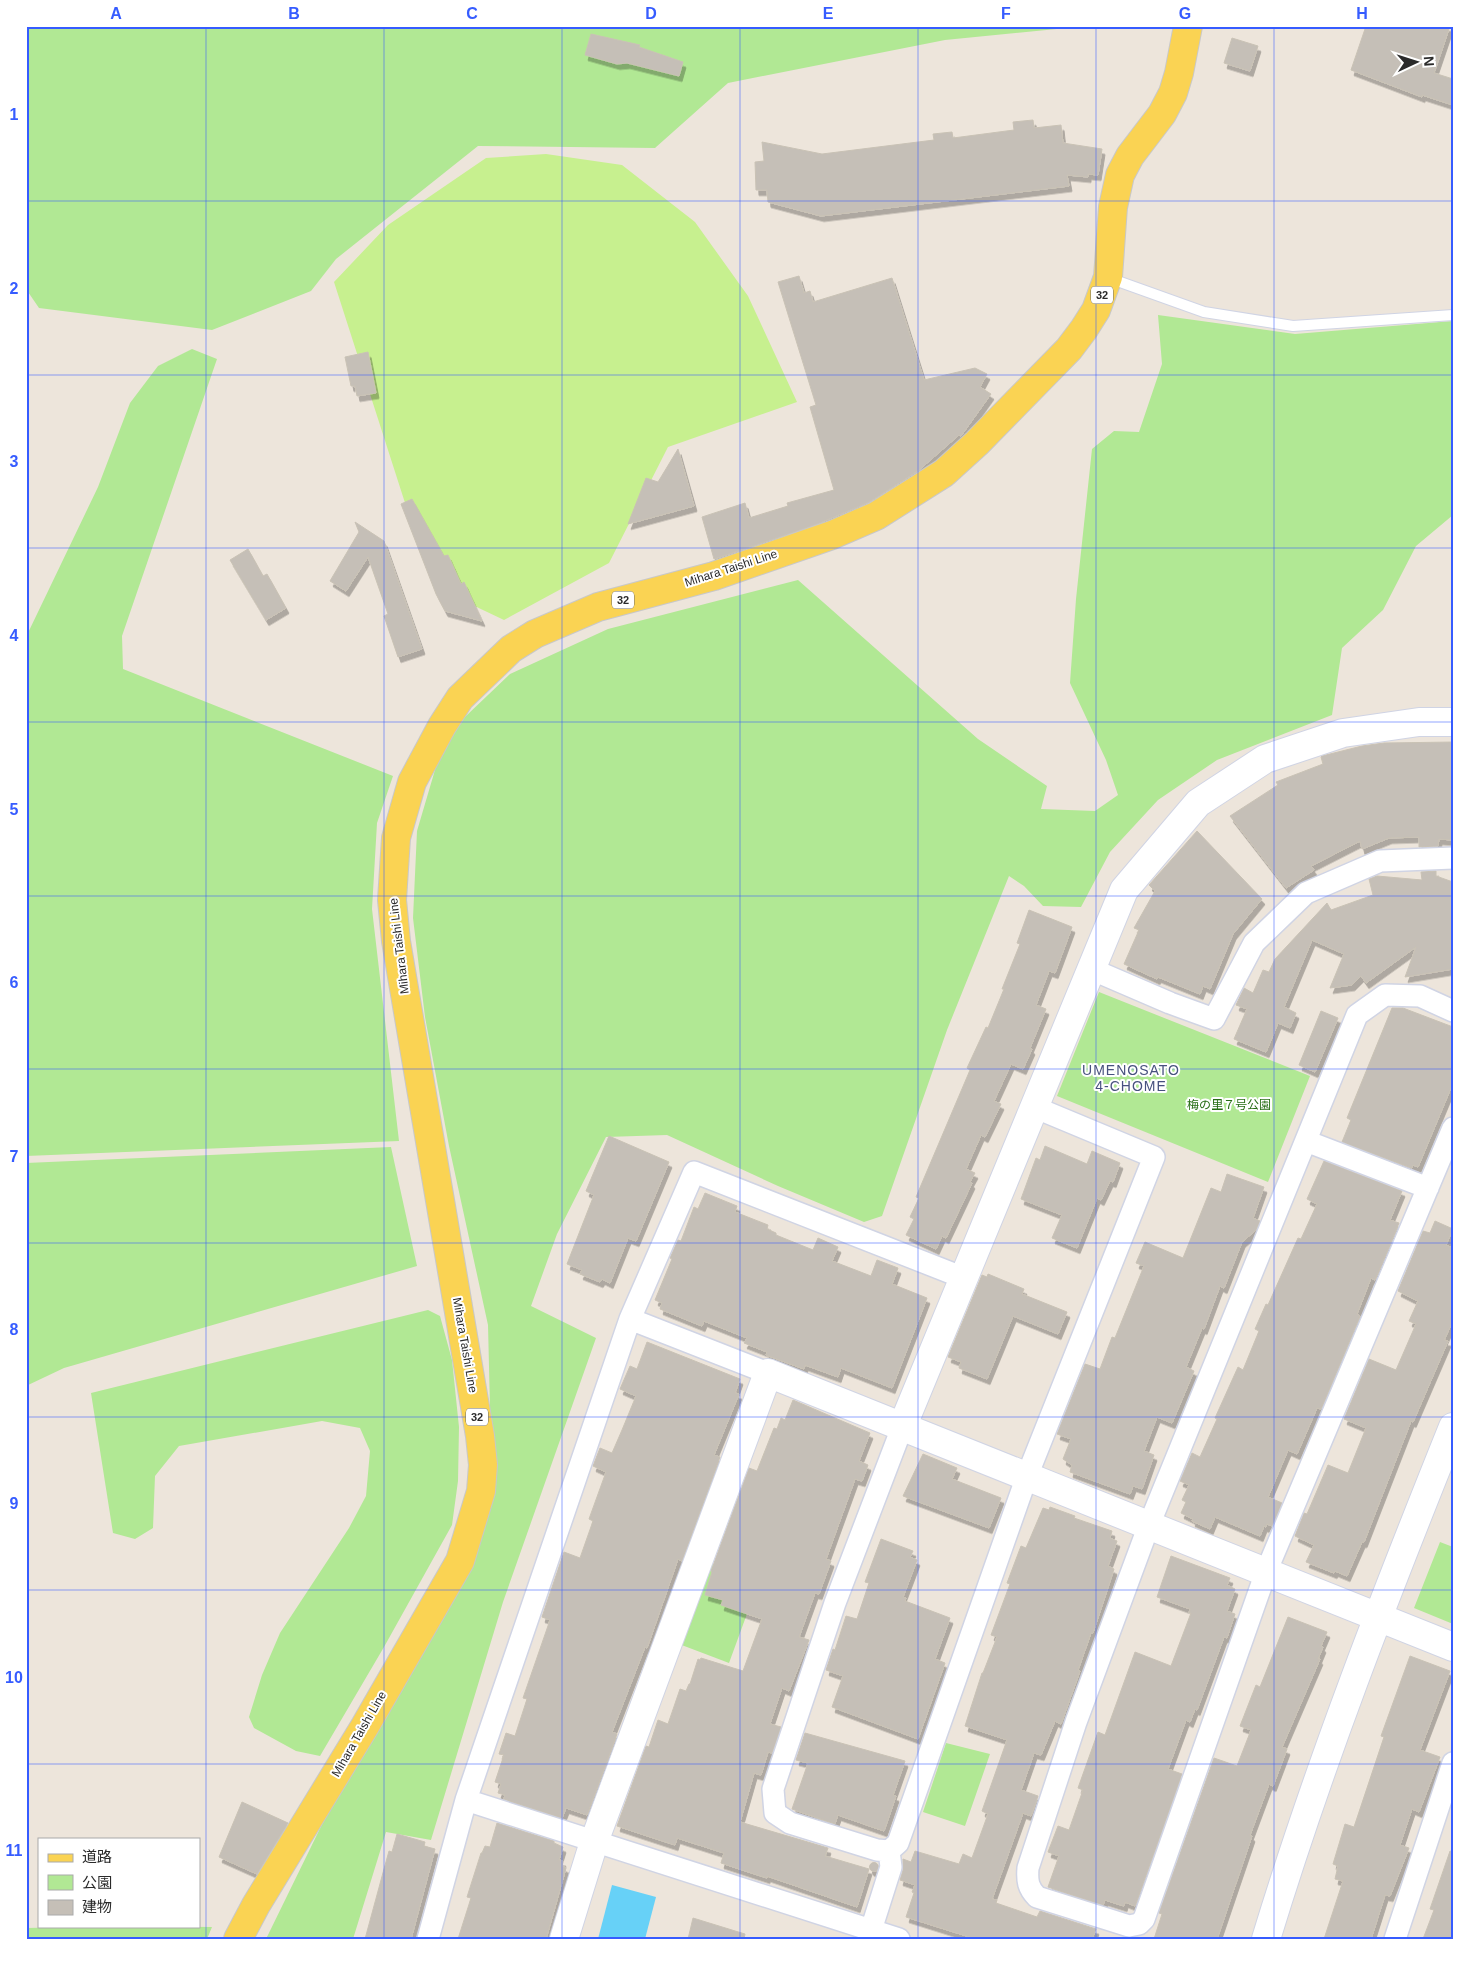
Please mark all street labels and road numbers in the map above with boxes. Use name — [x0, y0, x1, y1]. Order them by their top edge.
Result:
road number: 32 — [1091, 286, 1113, 304]
street label: Mihara Taishi Line — [683, 546, 779, 590]
road number: 32 — [612, 592, 634, 608]
street label: Mihara Taishi Line — [386, 897, 412, 995]
street label: Mihara Taishi Line — [450, 1296, 480, 1394]
road number: 32 — [466, 1408, 488, 1425]
street label: Mihara Taishi Line — [329, 1688, 389, 1779]

